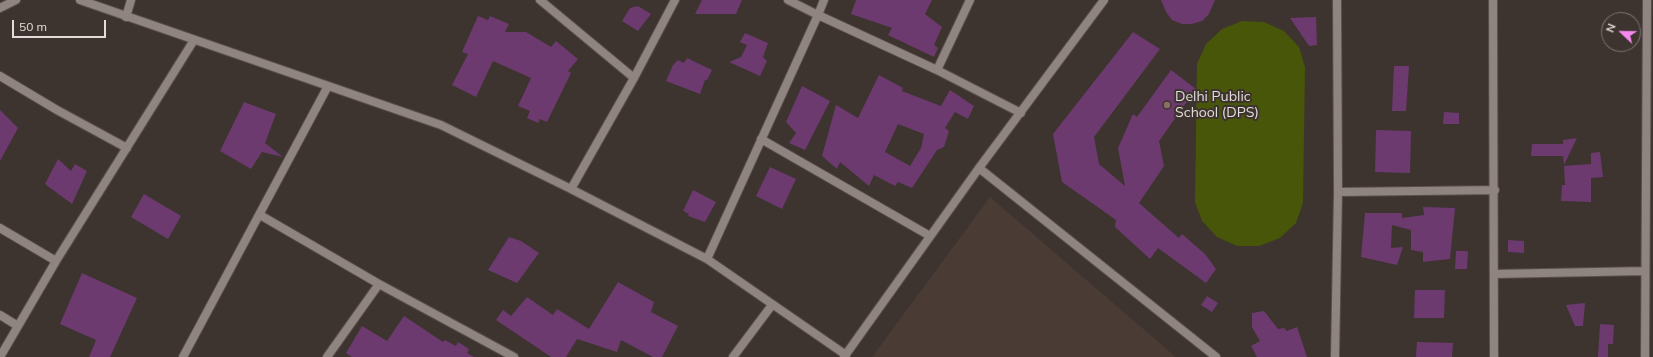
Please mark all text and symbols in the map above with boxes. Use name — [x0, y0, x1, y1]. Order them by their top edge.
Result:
scale bar — [14, 12, 108, 38]
north arrow — [1601, 12, 1641, 52]
text: 50 m — [19, 19, 47, 34]
text: N — [1603, 21, 1619, 34]
place label: Delhi Public School (DPS) — [1175, 89, 1259, 122]
marker: Delhi Public School (DPS) — [1162, 100, 1172, 110]

